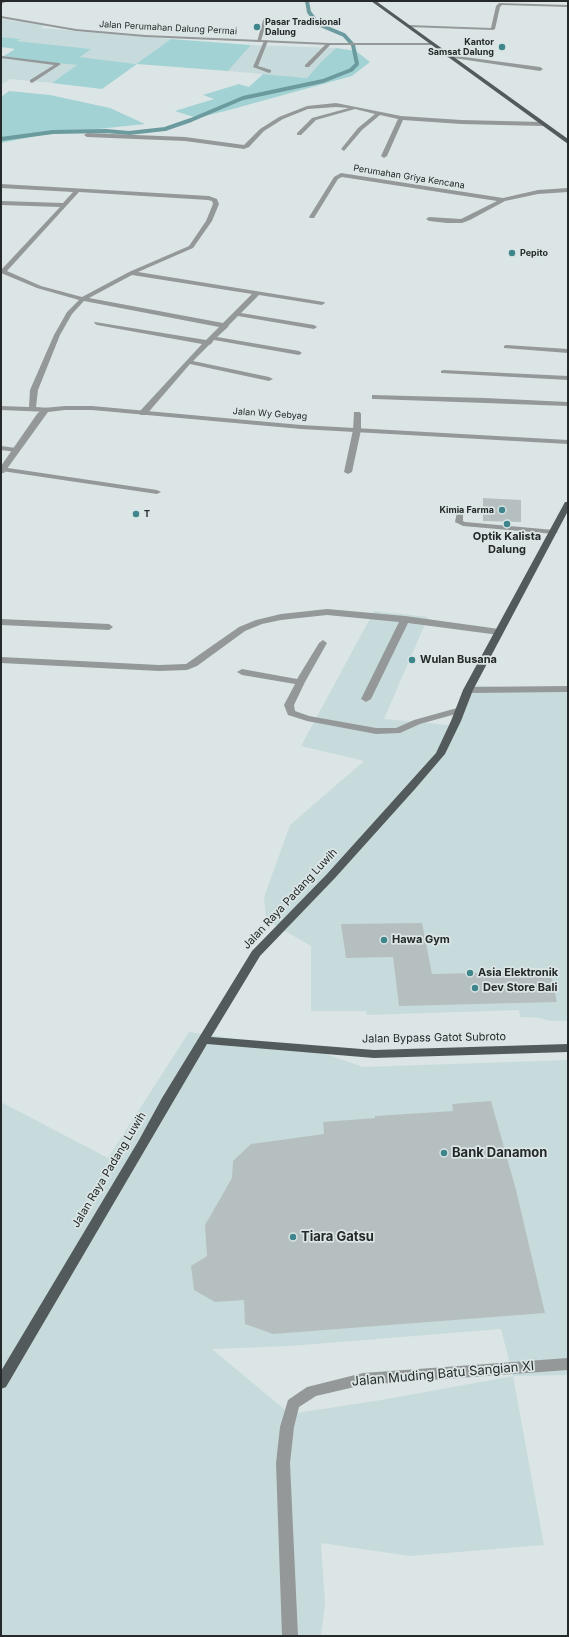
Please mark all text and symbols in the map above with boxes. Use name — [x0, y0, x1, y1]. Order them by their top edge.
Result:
place label: Pasar Tradisional Dalung — [265, 17, 341, 38]
street label: Jalan Perumahan Dalung Permai — [99, 19, 237, 37]
marker: Pasar Tradisional Dalung — [252, 22, 262, 32]
place label: Kantor Samsat Dalung — [428, 37, 494, 58]
marker: Kantor Samsat Dalung — [497, 42, 507, 52]
street label: Perumahan Griya Kencana — [352, 163, 466, 191]
marker: Pepito — [507, 248, 517, 258]
place label: Pepito — [520, 248, 548, 258]
street label: Jalan Wy Gebyag — [232, 406, 308, 422]
place label: Kimia Farma — [439, 505, 494, 515]
marker: Kimia Farma — [497, 505, 507, 515]
marker: T — [131, 509, 141, 519]
place label: T — [144, 509, 150, 519]
marker: Optik Kalista Dalung — [502, 519, 512, 529]
place label: Optik Kalista Dalung — [473, 530, 541, 556]
place label: Wulan Busana — [420, 653, 497, 667]
marker: Wulan Busana — [407, 655, 417, 665]
street label: Jalan Raya Padang Luwih — [240, 846, 340, 952]
place label: Hawa Gym — [392, 933, 450, 947]
marker: Hawa Gym — [379, 935, 389, 945]
place label: Asia Elektronik — [478, 966, 558, 980]
marker: Asia Elektronik — [465, 968, 475, 978]
place label: Dev Store Bali — [483, 981, 557, 995]
marker: Dev Store Bali — [470, 983, 480, 993]
street label: Jalan Bypass Gatot Subroto — [362, 1030, 506, 1046]
street label: Jalan Raya Padang Luwih — [69, 1110, 149, 1230]
place label: Bank Danamon — [452, 1145, 547, 1161]
marker: Bank Danamon — [439, 1148, 449, 1158]
place label: Tiara Gatsu — [301, 1229, 374, 1245]
marker: Tiara Gatsu — [288, 1232, 298, 1242]
street label: Jalan Muding Batu Sangian XI — [351, 1358, 535, 1390]

